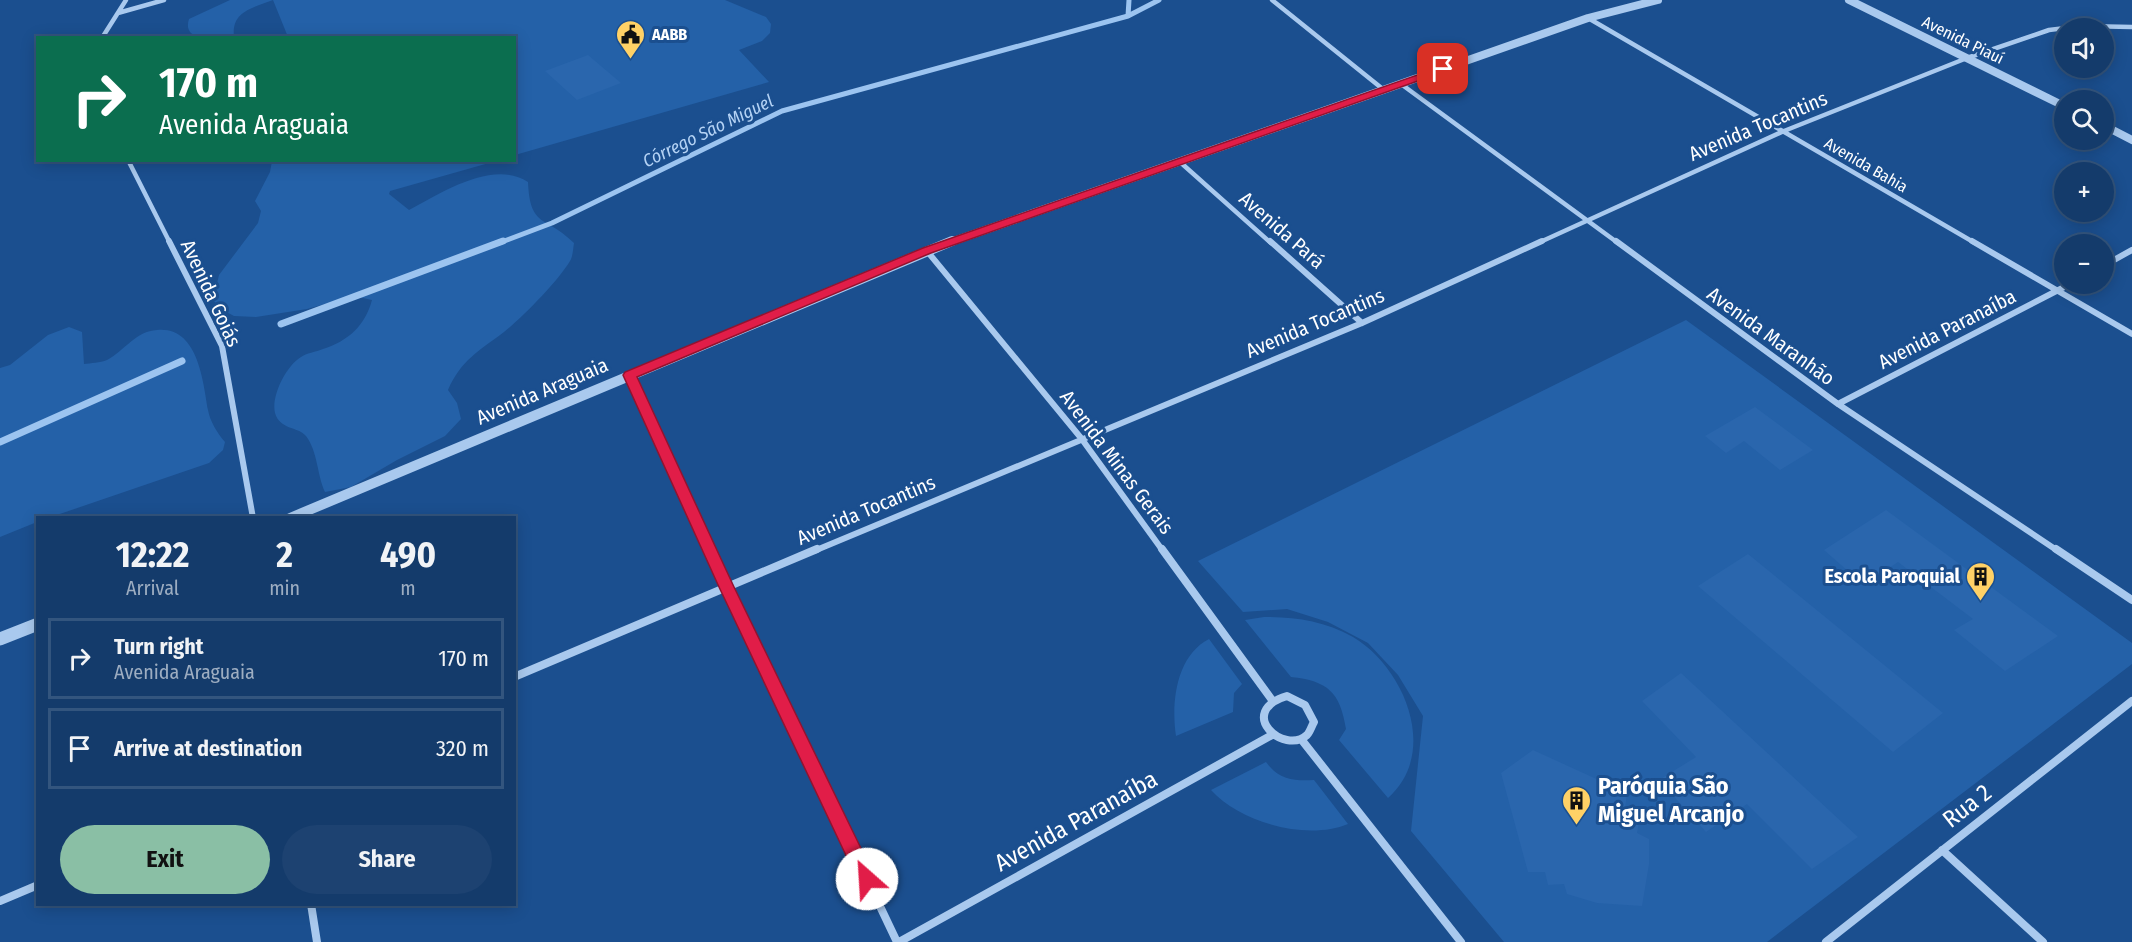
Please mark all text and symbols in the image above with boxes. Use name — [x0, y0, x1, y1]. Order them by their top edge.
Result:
street label: Avenida Piauí — [1919, 12, 2007, 68]
public building icon: AABB — [615, 18, 647, 60]
map controls — [2054, 18, 2114, 294]
button: sound — [2054, 18, 2114, 78]
place label: AABB — [651, 25, 687, 44]
pin — [1417, 43, 1468, 94]
icon: arrive — [1426, 52, 1459, 85]
text: 170 m — [159, 58, 258, 108]
icon: right — [60, 60, 138, 138]
street label: Avenida Tocantins — [1685, 86, 1831, 166]
water label: Córrego São Miguel — [639, 90, 777, 172]
button: search — [2054, 90, 2114, 150]
text: Avenida Araguaia — [159, 109, 349, 141]
street label: Avenida Bahia — [1821, 134, 1911, 197]
button: + — [2054, 162, 2114, 222]
street label: Avenida Pará — [1234, 186, 1330, 274]
button: − — [2054, 234, 2114, 294]
street label: Avenida Goiás — [176, 236, 246, 350]
street label: Avenida Maranhão — [1703, 282, 1839, 390]
street label: Avenida Tocantins — [1242, 283, 1388, 363]
street label: Avenida Paranaíba — [1874, 284, 2020, 374]
street label: Avenida Araguaia — [473, 352, 611, 430]
street label: Avenida Minas Gerais — [1055, 385, 1179, 539]
street label: Avenida Tocantins — [793, 470, 939, 550]
text: 12:22 — [116, 533, 189, 577]
text: 2 — [276, 533, 293, 577]
text: 490 — [380, 533, 436, 577]
building icon: Escola Paroquial — [1965, 560, 1997, 602]
place label: Escola Paroquial — [1824, 564, 1961, 588]
text: Arrival — [126, 576, 179, 600]
text: min — [269, 576, 300, 600]
text: m — [400, 576, 416, 600]
text: Turn right — [114, 633, 203, 660]
icon: right — [63, 642, 96, 675]
text: 170 m — [438, 645, 489, 672]
text: Avenida Araguaia — [114, 660, 255, 684]
icon: arrive — [63, 732, 96, 765]
text: Arrive at destination — [114, 735, 302, 762]
text: 320 m — [436, 735, 489, 762]
street label: Avenida Paranaíba — [990, 765, 1162, 877]
place label: Paróquia São Miguel Arcanjo — [1598, 772, 1744, 828]
street label: Rua 2 — [1937, 778, 1997, 834]
building icon: Paróquia São Miguel Arcanjo — [1561, 784, 1593, 826]
button: Exit — [60, 825, 270, 894]
button: Share — [282, 825, 492, 894]
position arrow — [835, 847, 899, 911]

